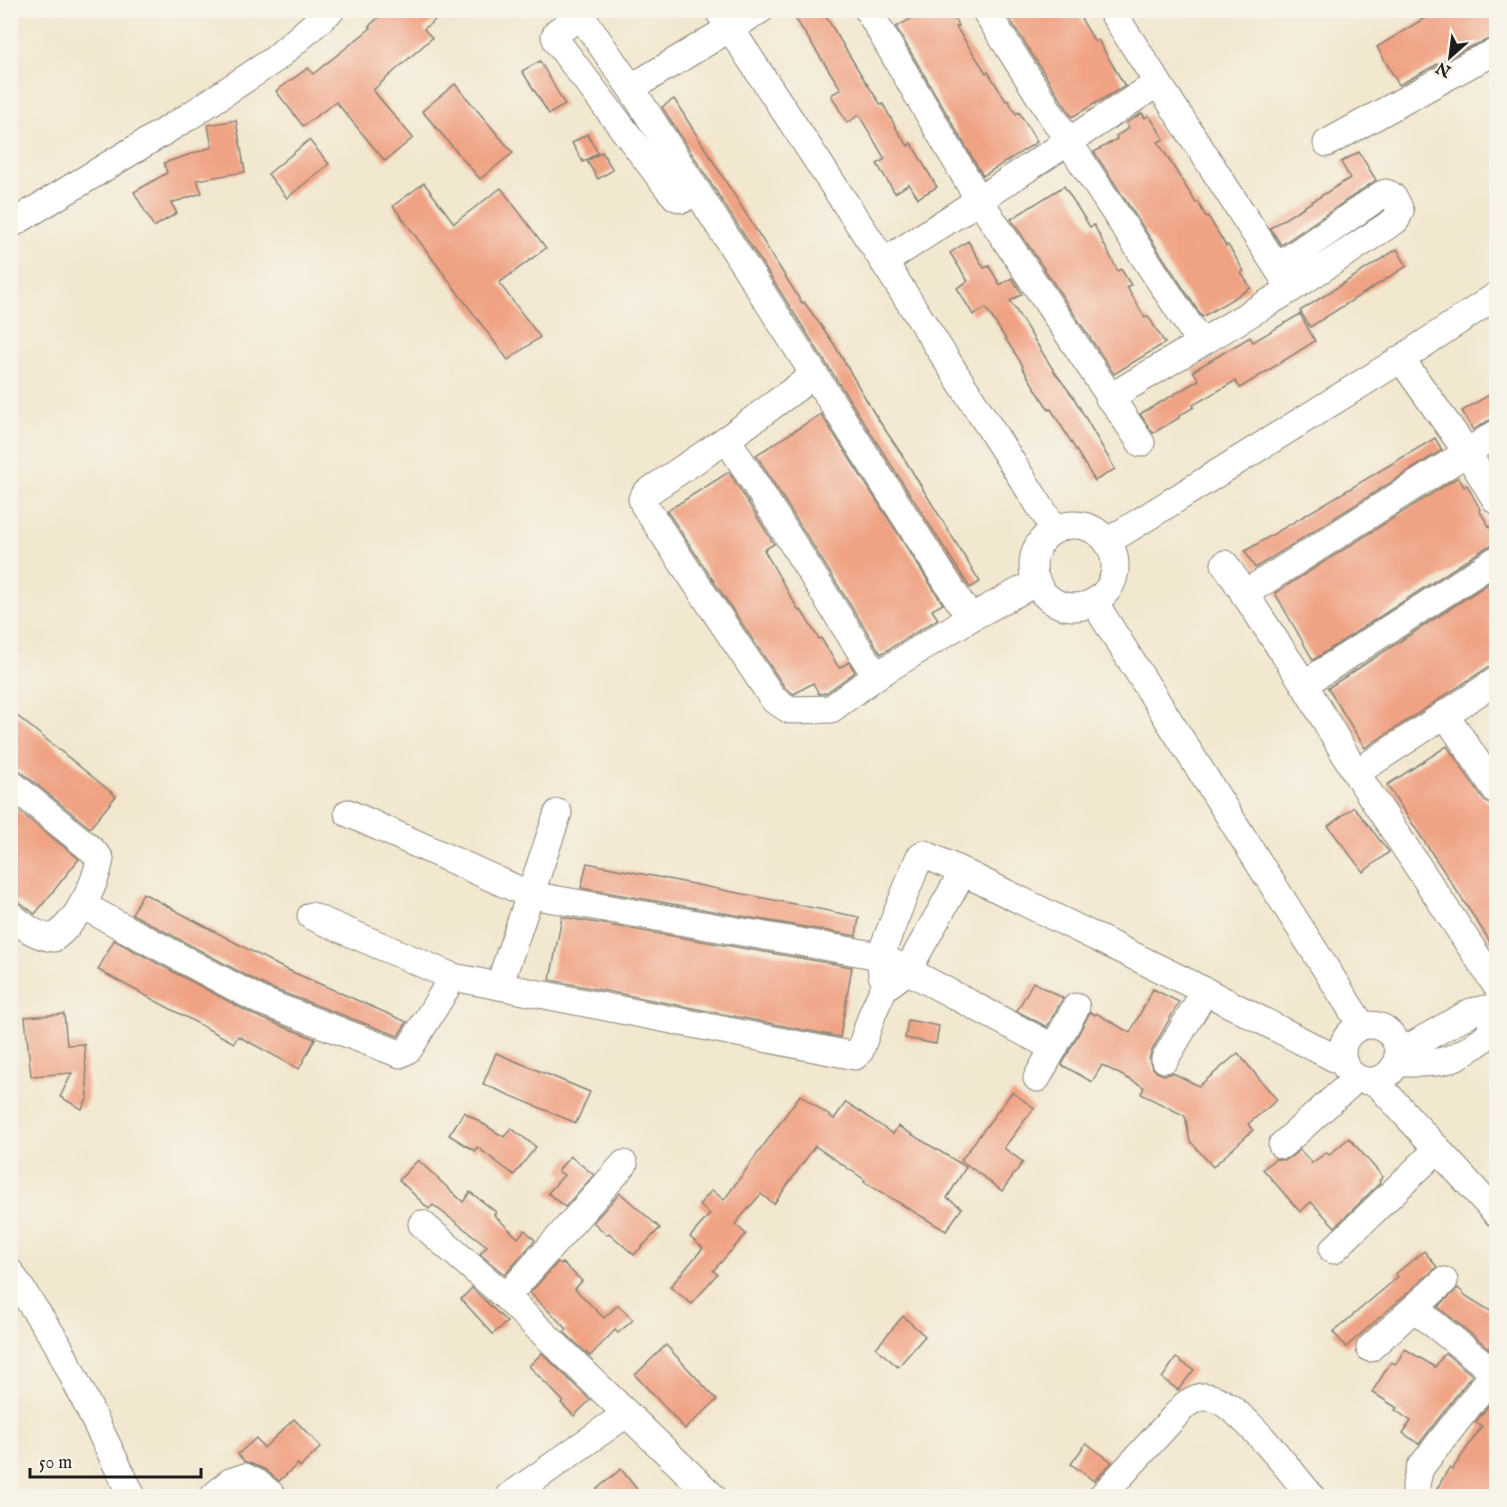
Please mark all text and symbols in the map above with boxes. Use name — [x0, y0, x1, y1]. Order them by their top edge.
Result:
north arrow — [1420, 27, 1480, 87]
text: N — [1433, 56, 1456, 81]
scale bar — [30, 1441, 201, 1479]
text: 50 m — [39, 1452, 72, 1475]

